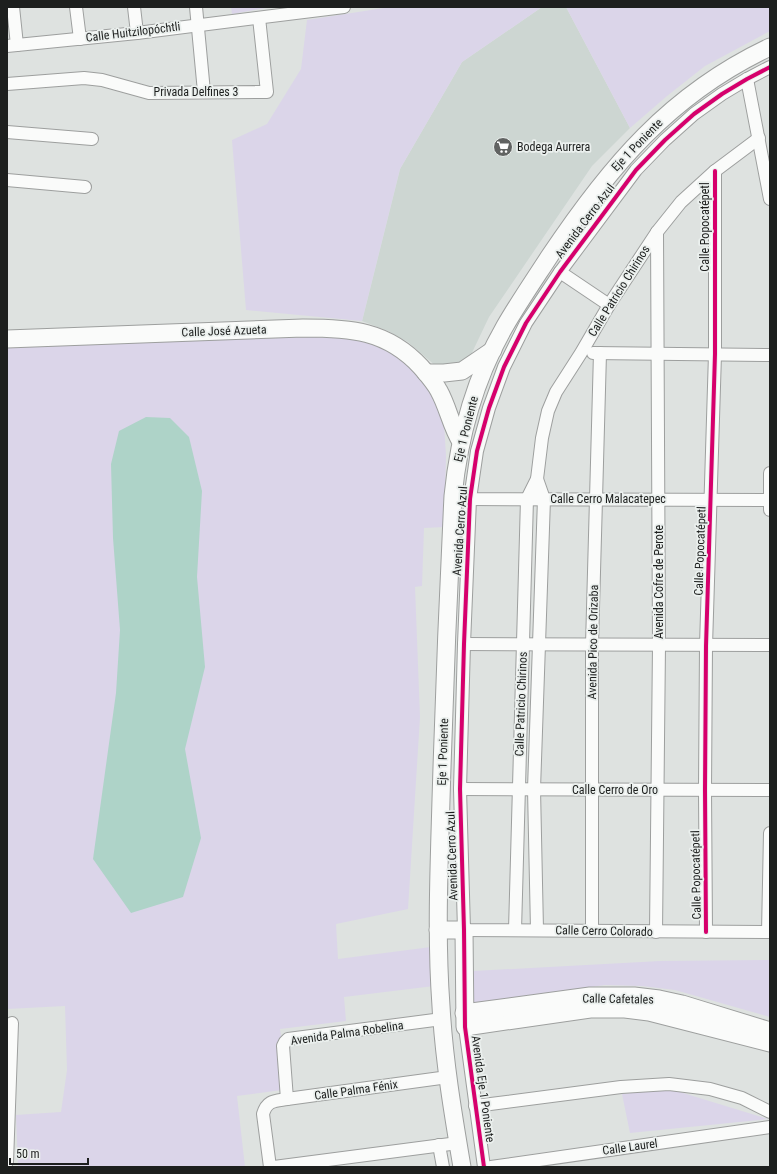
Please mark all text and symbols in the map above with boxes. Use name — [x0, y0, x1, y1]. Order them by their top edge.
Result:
street label: Calle Huitzilopóchtli — [85, 19, 181, 45]
street label: Privada Delfines 3 — [153, 85, 239, 99]
street label: Eje 1 Poniente — [609, 116, 666, 174]
supermarket icon: Bodega Aurrera — [492, 136, 514, 158]
place label: Bodega Aurrera — [517, 140, 590, 154]
street label: Avenida Cerro Azul — [552, 181, 618, 261]
street label: Calle Popocatépetl — [698, 182, 712, 272]
street label: Calle Patricio Chirinos — [585, 243, 653, 339]
street label: Calle José Azueta — [181, 323, 267, 339]
street label: Eje 1 Poniente — [451, 394, 481, 463]
street label: Avenida Cerro Azul — [450, 486, 470, 576]
street label: Calle Cerro Malacatepec — [550, 492, 666, 506]
street label: Calle Popocatépetl — [691, 506, 709, 596]
street label: Avenida Cofre de Perote — [652, 525, 666, 639]
street label: Avenida Pico de Orizaba — [585, 584, 601, 699]
street label: Calle Patricio Chirinos — [512, 651, 530, 757]
street label: Eje 1 Poniente — [435, 718, 451, 786]
street label: Calle Cerro de Oro — [572, 783, 658, 797]
street label: Avenida Cerro Azul — [443, 811, 461, 901]
street label: Calle Popocatépetl — [688, 830, 704, 920]
street label: Calle Cerro Colorado — [555, 923, 653, 939]
street label: Calle Cafetales — [582, 991, 654, 1007]
street label: Avenida Palma Robelina — [290, 1018, 405, 1048]
street label: Avenida Eje 1 Poniente — [469, 1035, 497, 1144]
street label: Calle Palma Fénix — [313, 1077, 399, 1103]
street label: Calle Laurel — [601, 1136, 659, 1158]
scale bar — [10, 1140, 88, 1166]
text: 50 m — [16, 1147, 40, 1161]

